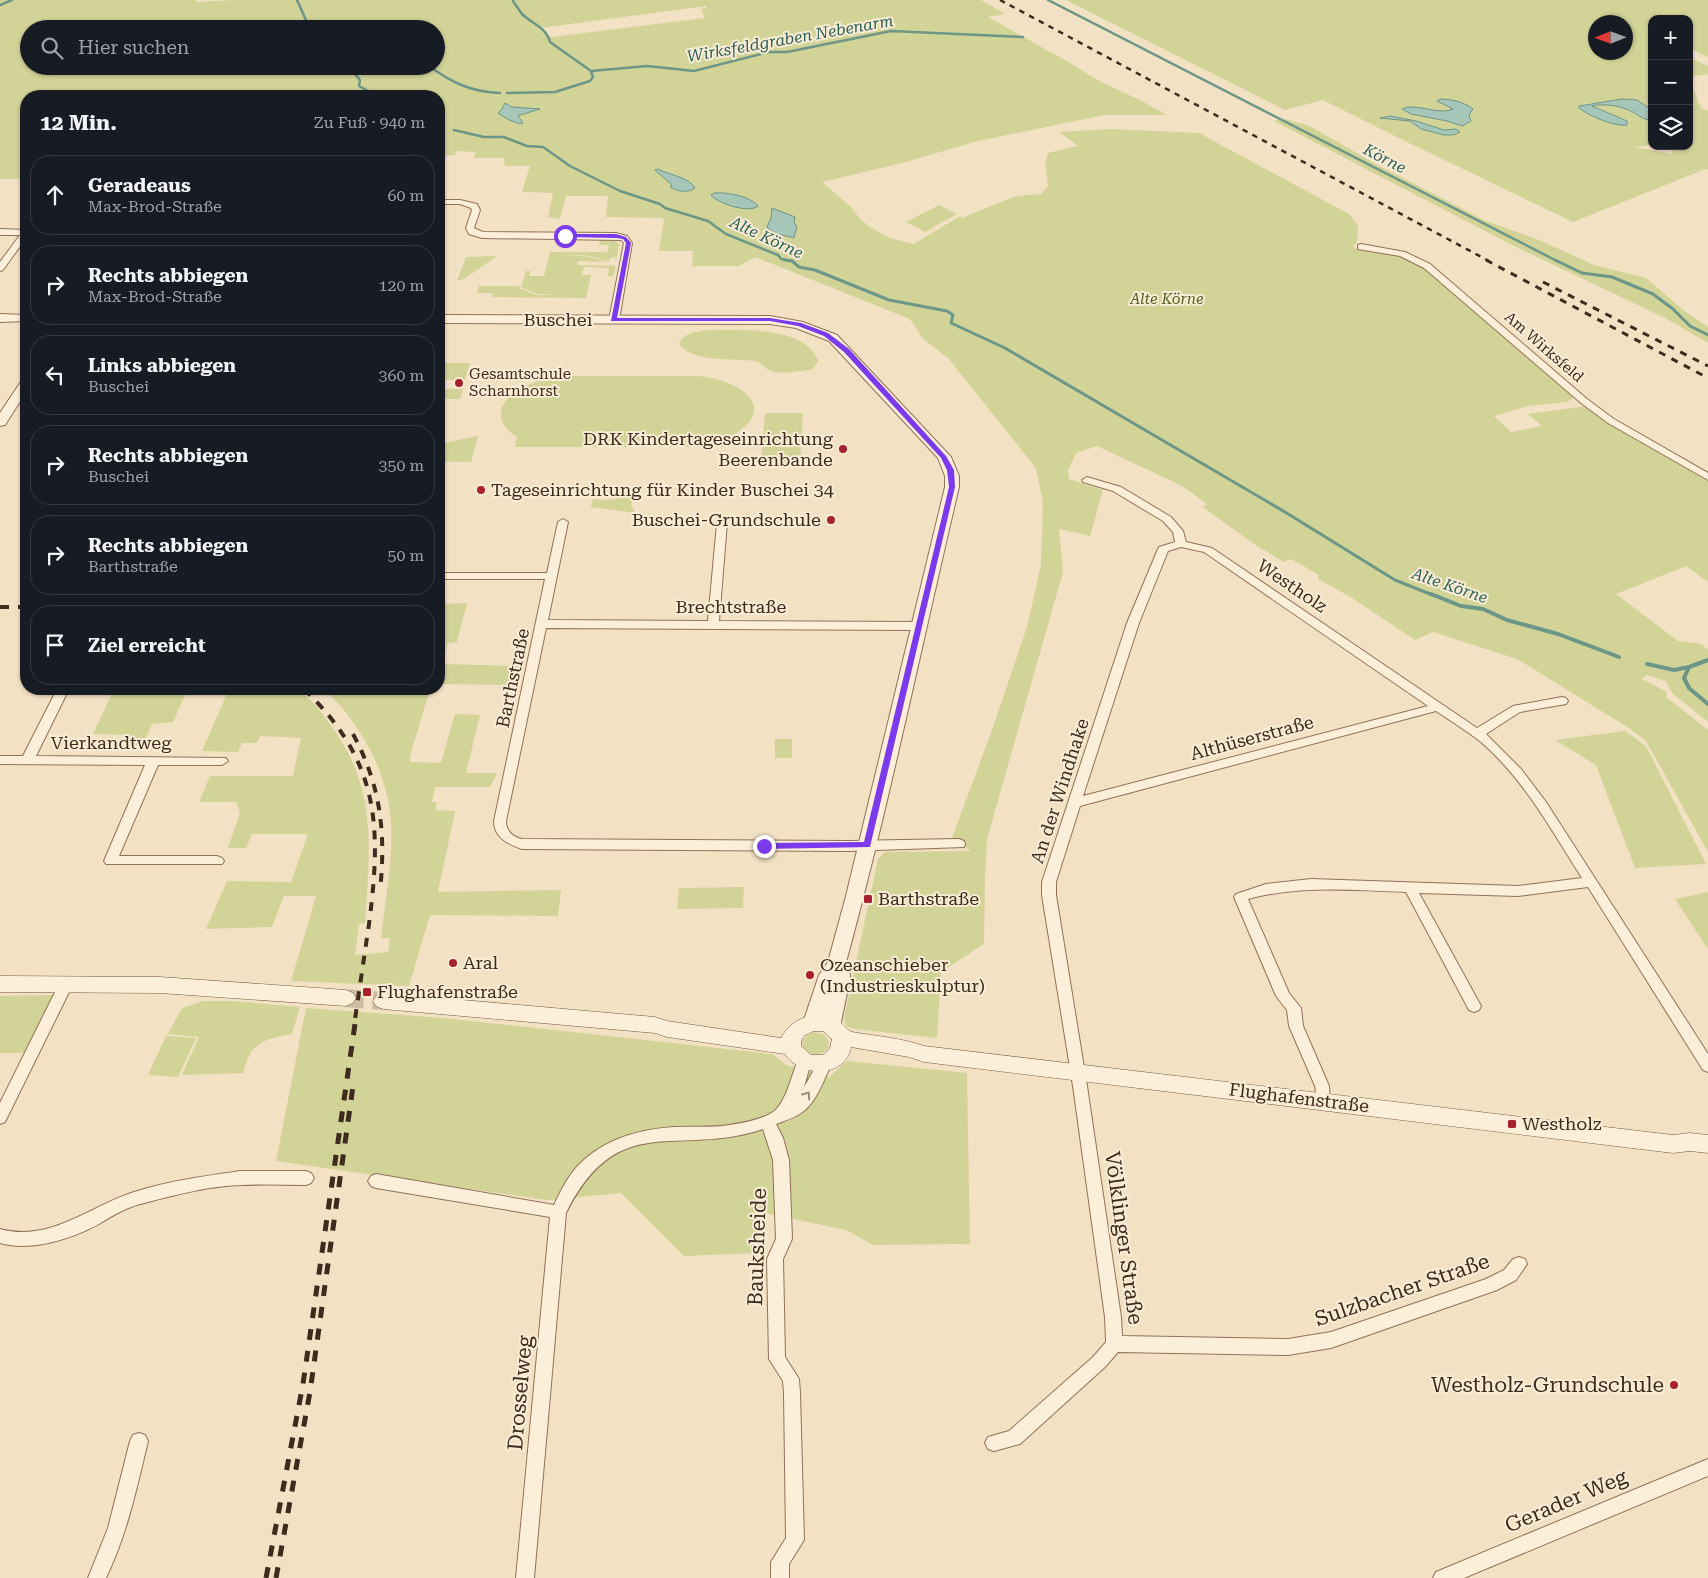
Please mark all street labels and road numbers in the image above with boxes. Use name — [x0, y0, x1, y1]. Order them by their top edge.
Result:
street label: Am Wirksfeld — [1501, 308, 1587, 386]
street label: Buschei — [524, 309, 593, 330]
street label: Westholz — [1254, 555, 1331, 617]
street label: Brechtstraße — [676, 596, 787, 617]
street label: Barthstraße — [492, 626, 533, 730]
street label: Althüserstraße — [1188, 711, 1316, 764]
street label: An der Windhake — [1026, 716, 1093, 866]
street label: Vierkandtweg — [51, 732, 172, 753]
street label: Flughafenstraße — [1228, 1078, 1370, 1117]
street label: Völklinger Straße — [1100, 1150, 1148, 1326]
street label: Bauksheide — [743, 1188, 771, 1306]
street label: Sulzbacher Straße — [1312, 1249, 1492, 1331]
street label: Drosselweg — [503, 1334, 537, 1452]
street label: Gerader Weg — [1501, 1464, 1631, 1538]

